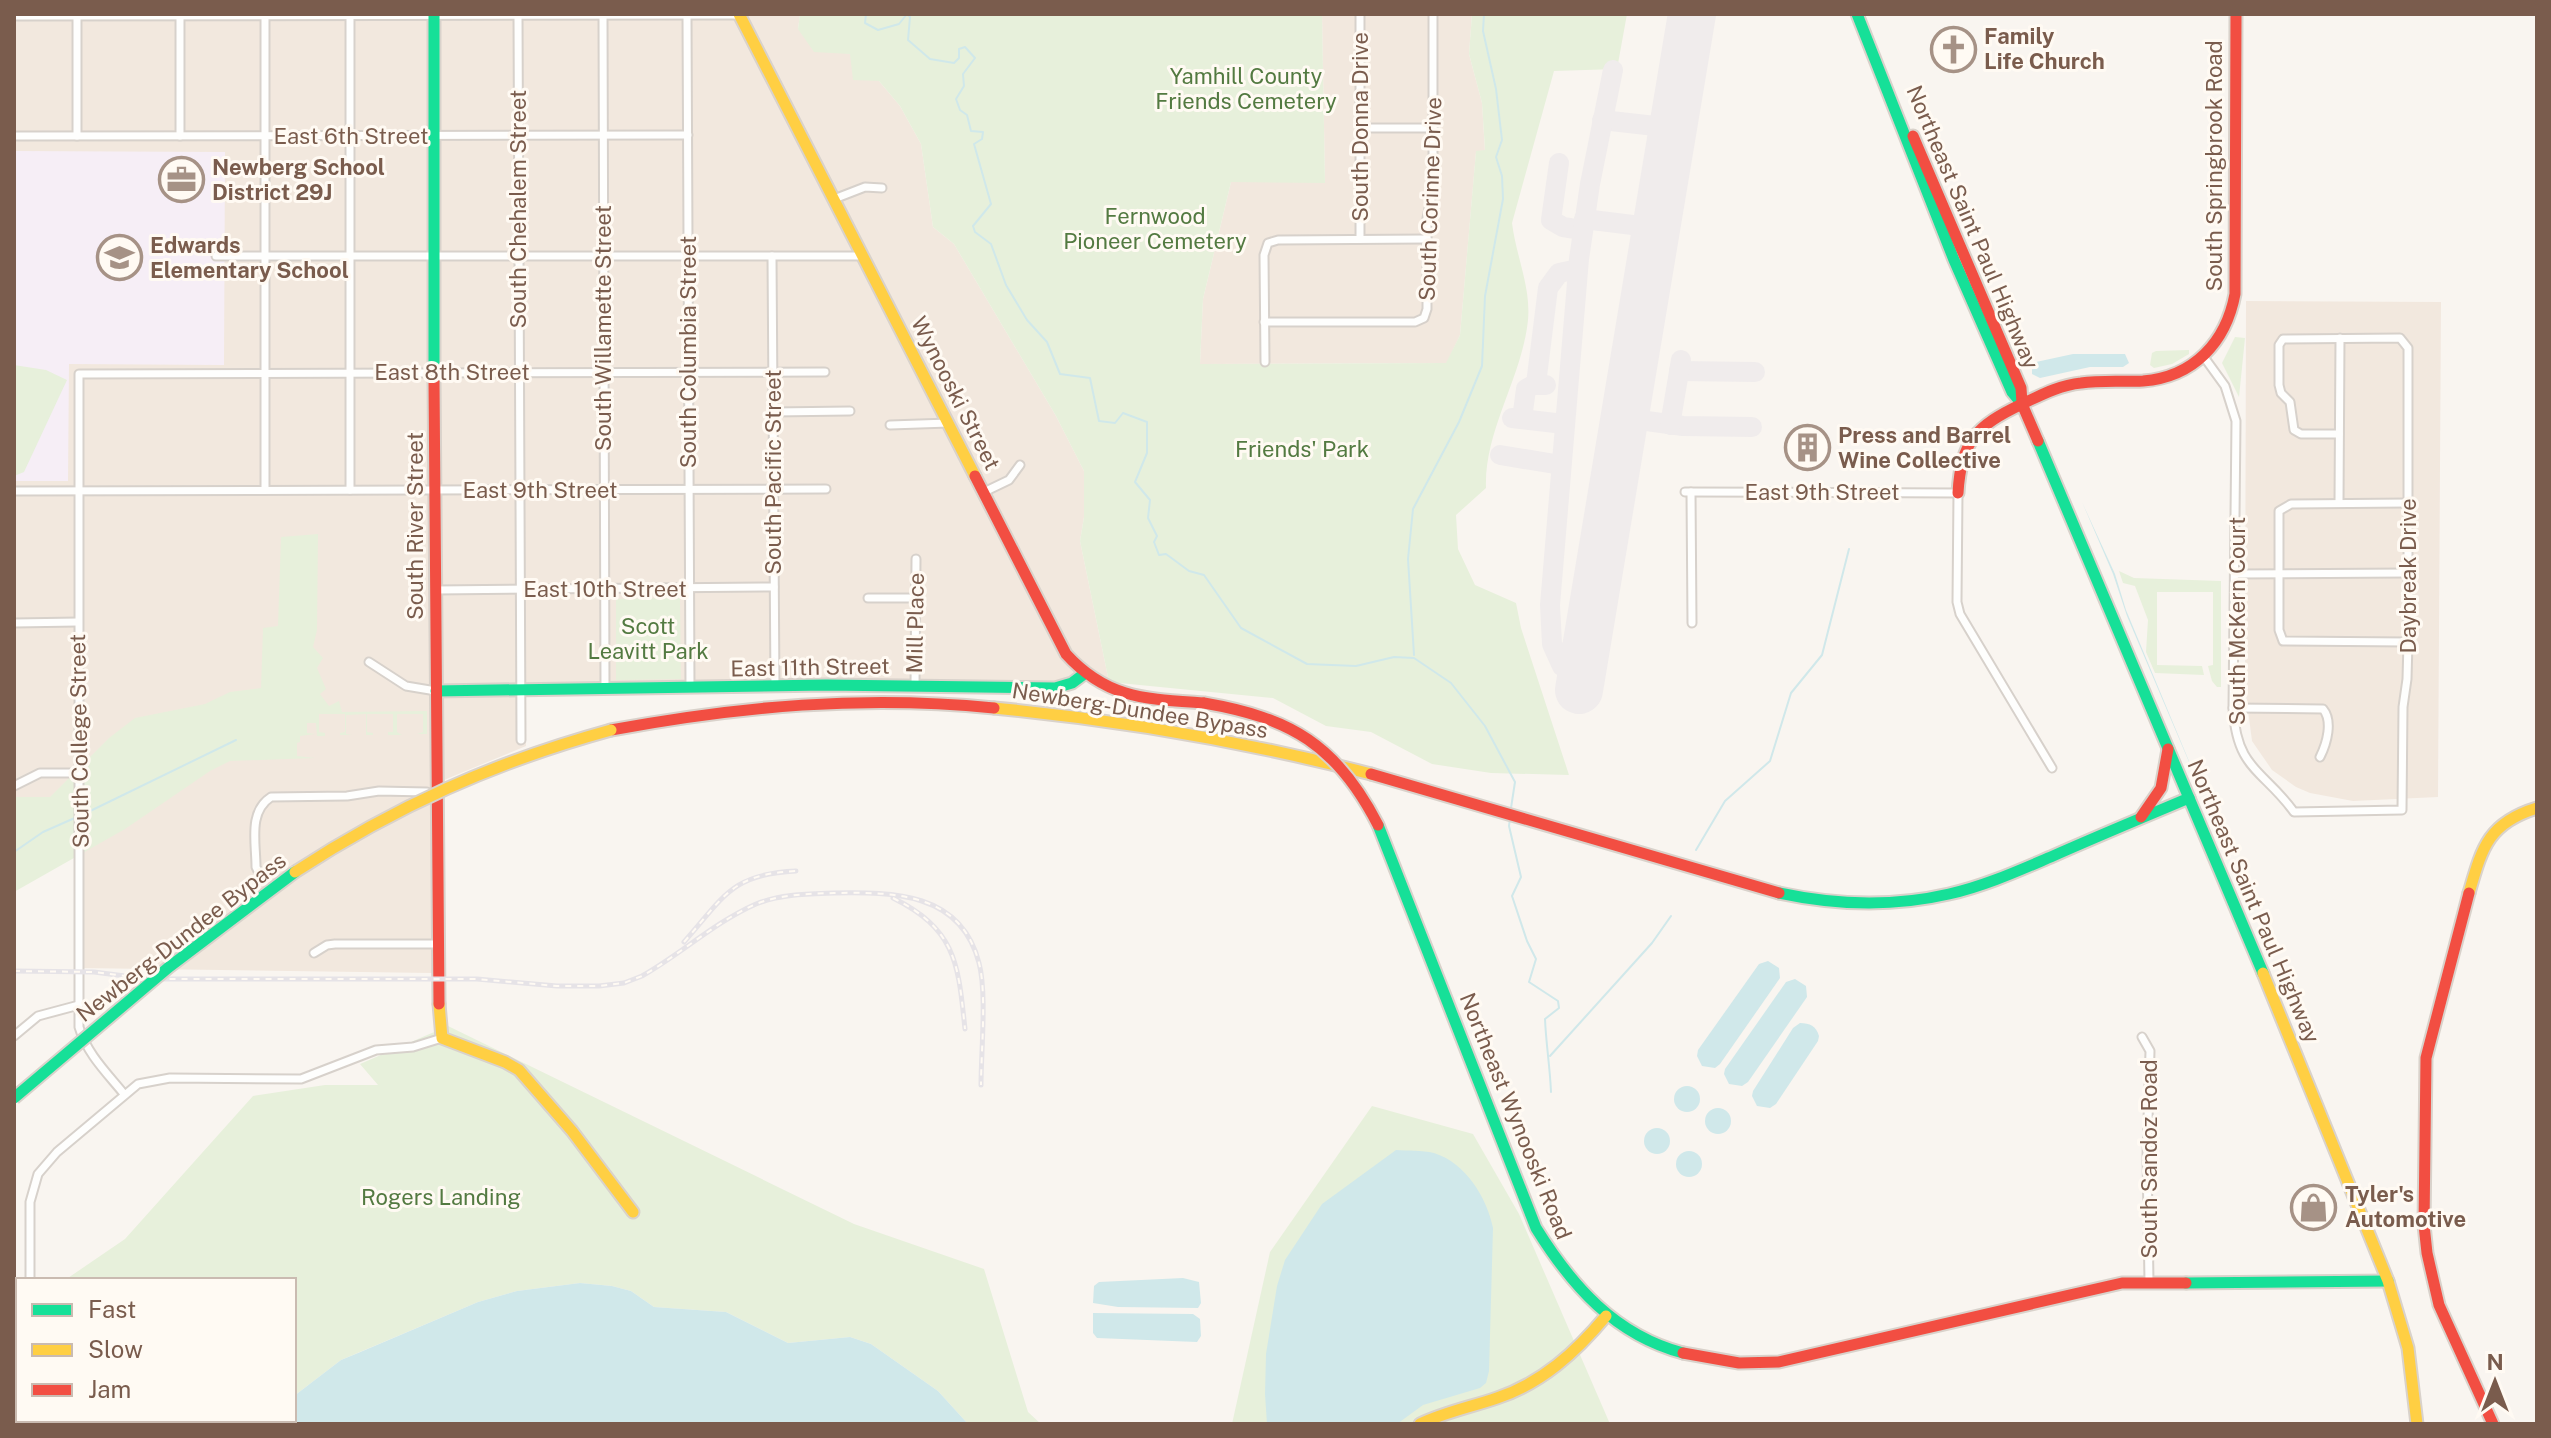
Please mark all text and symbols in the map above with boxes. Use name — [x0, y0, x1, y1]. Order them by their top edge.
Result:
place label: Family Life Church — [1984, 23, 2105, 74]
church icon: Family Life Church — [1929, 25, 1977, 73]
street label: South Donna Drive — [1347, 32, 1373, 222]
street label: South Springbrook Road — [2201, 40, 2227, 292]
park label: Yamhill County Friends Cemetery — [1155, 63, 1337, 114]
street label: Northeast Saint Paul Highway — [1901, 81, 2045, 373]
street label: South Chehalem Street — [505, 90, 531, 328]
street label: South Corinne Drive — [1413, 97, 1447, 301]
street label: East 6th Street — [274, 123, 428, 149]
place label: Newberg School District 29J — [212, 154, 385, 205]
office icon: Newberg School District 29J — [157, 156, 205, 204]
park label: Fernwood Pioneer Cemetery — [1063, 203, 1247, 254]
street label: South Willamette Street — [590, 205, 616, 451]
place label: Edwards Elementary School — [150, 232, 349, 283]
school or university icon: Edwards Elementary School — [95, 234, 143, 282]
street label: South Columbia Street — [675, 236, 701, 468]
street label: Wynooski Street — [906, 312, 1006, 474]
street label: East 8th Street — [374, 359, 530, 385]
street label: South Pacific Street — [760, 369, 786, 575]
place label: Press and Barrel Wine Collective — [1838, 422, 2011, 473]
building icon: Press and Barrel Wine Collective — [1783, 424, 1831, 472]
street label: South River Street — [402, 432, 428, 620]
park label: Friends' Park — [1235, 436, 1369, 462]
street label: East 9th Street — [463, 477, 617, 503]
street label: East 9th Street — [1745, 479, 1899, 505]
street label: Daybreak Drive — [2395, 498, 2421, 654]
street label: South McKern Court — [2224, 517, 2250, 725]
street label: Mill Place — [901, 573, 929, 673]
street label: East 10th Street — [523, 576, 687, 602]
park label: Scott Leavitt Park — [587, 613, 709, 664]
street label: South College Street — [64, 634, 94, 848]
street label: East 11th Street — [730, 653, 890, 681]
street label: Newberg-Dundee Bypass — [1010, 677, 1270, 743]
street label: Northeast Saint Paul Highway — [2182, 755, 2326, 1047]
street label: Newberg-Dundee Bypass — [71, 847, 291, 1027]
street label: Northeast Wynooski Road — [1455, 989, 1577, 1243]
street label: South Sandoz Road — [2136, 1059, 2162, 1259]
place label: Tyler's Automotive — [2345, 1181, 2466, 1232]
shop icon: Tyler's Automotive — [2290, 1183, 2338, 1231]
park label: Rogers Landing — [361, 1184, 521, 1210]
legend — [16, 1278, 296, 1422]
text: Fast — [88, 1295, 136, 1323]
text: Slow — [88, 1335, 143, 1363]
north arrow — [2455, 1342, 2535, 1422]
text: N — [2486, 1349, 2504, 1375]
text: Jam — [88, 1375, 131, 1403]

